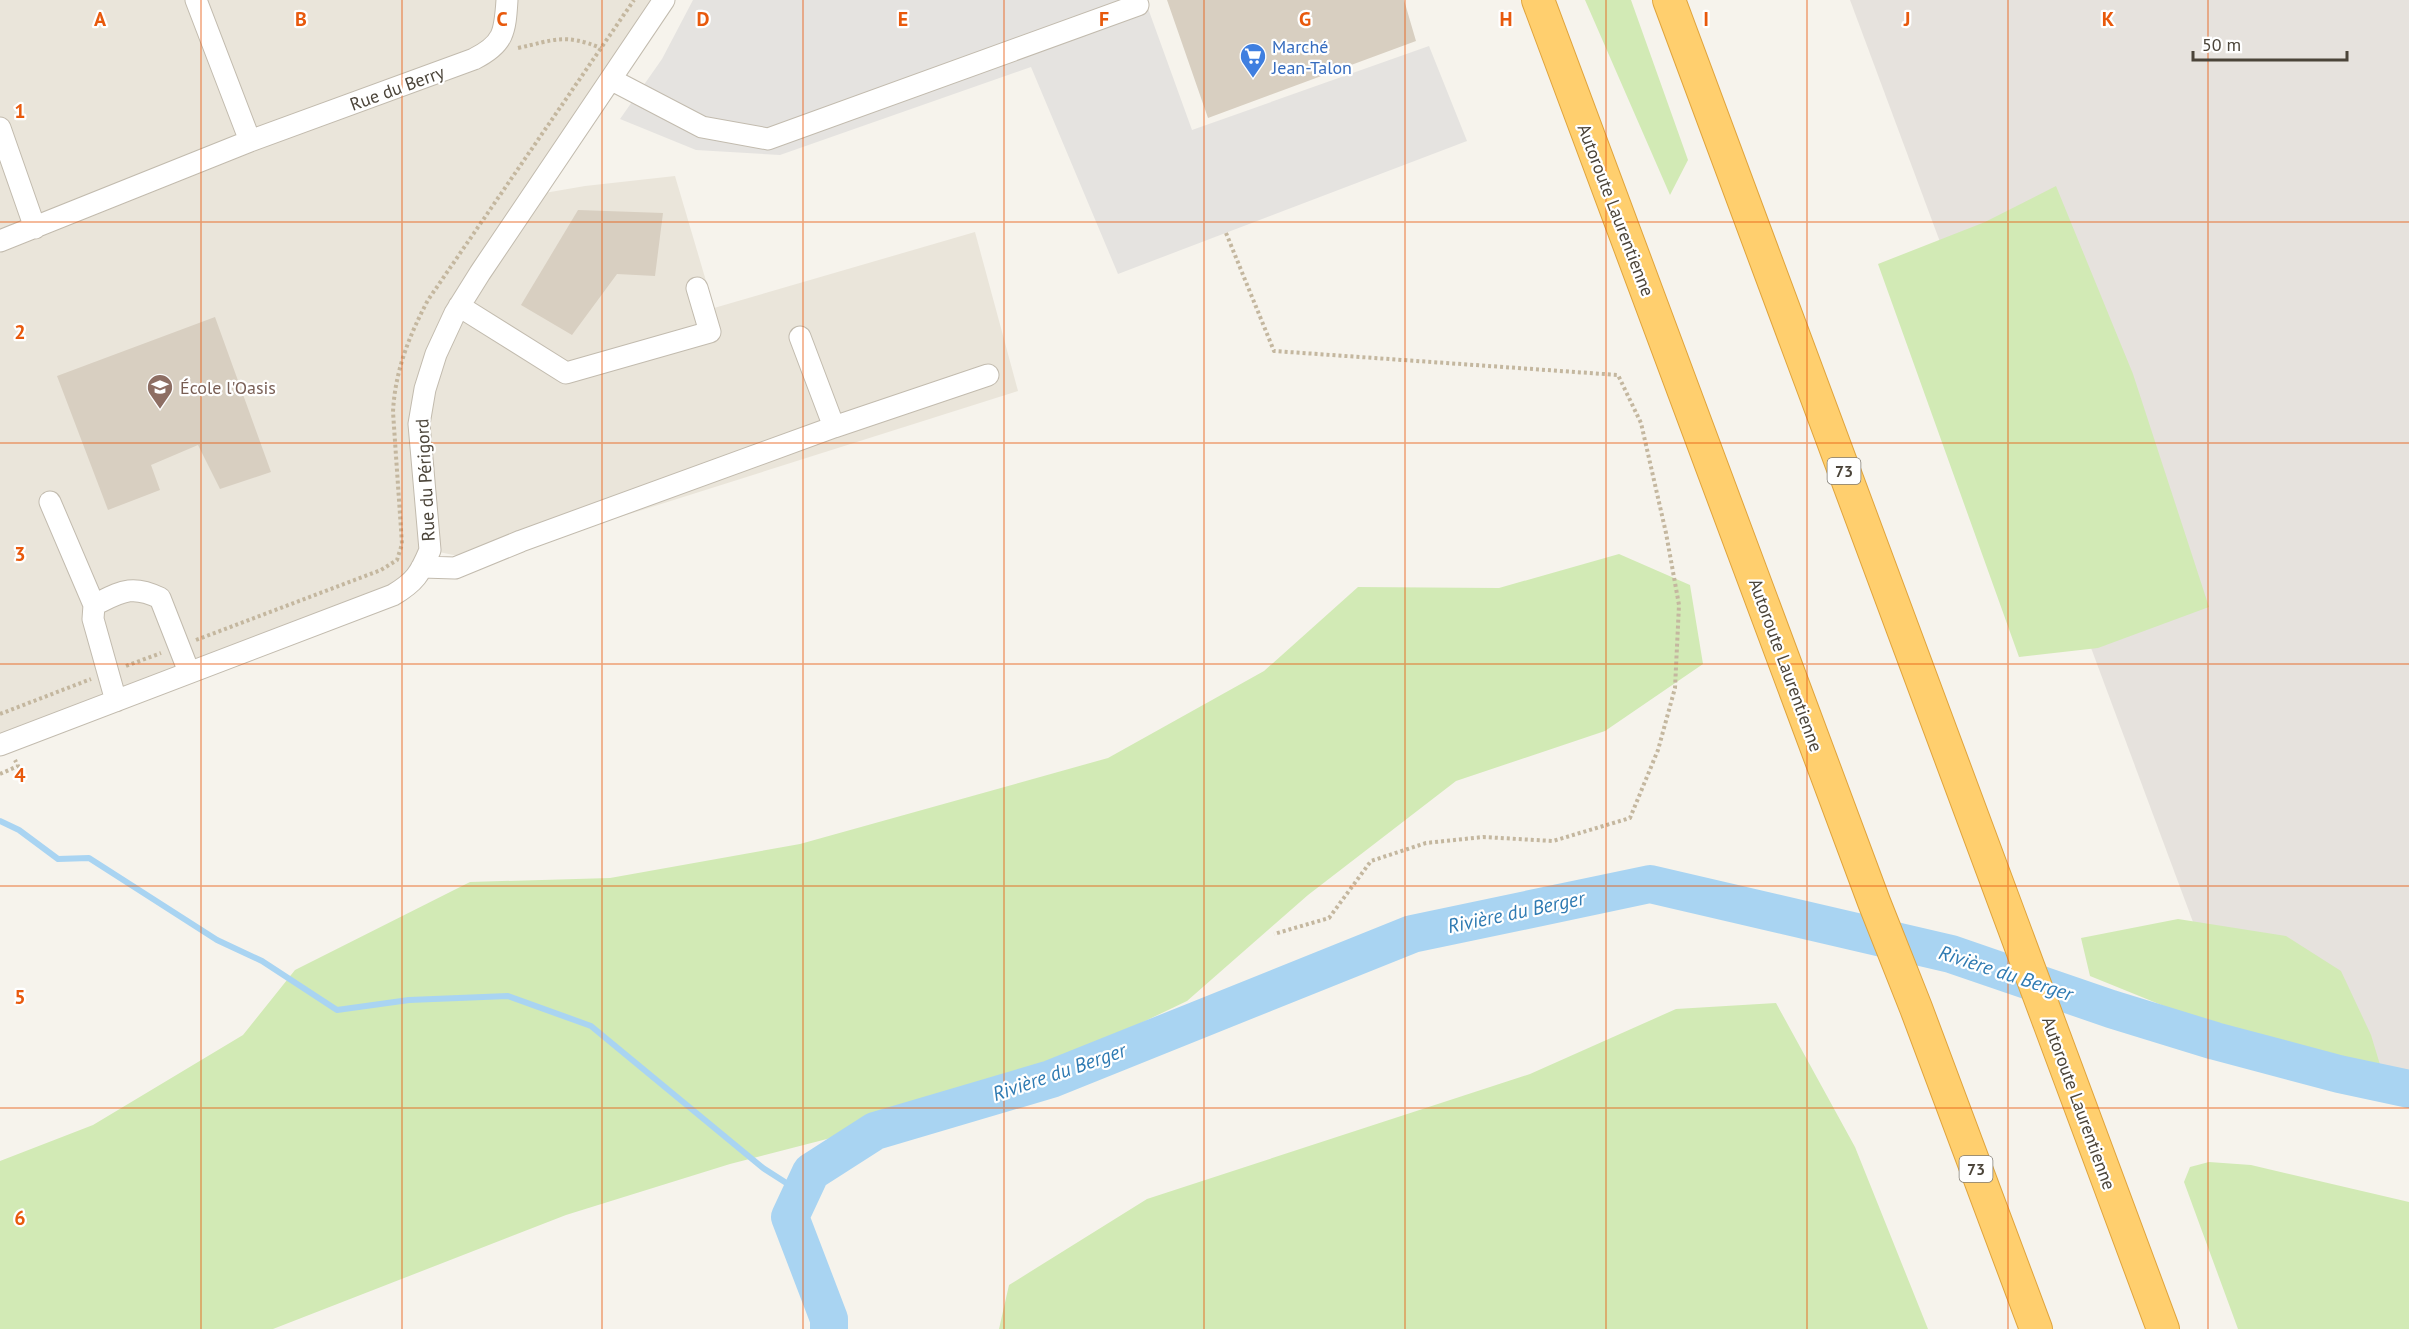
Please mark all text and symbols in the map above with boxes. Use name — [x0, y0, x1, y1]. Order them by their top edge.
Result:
text: A — [94, 6, 107, 32]
text: B — [295, 6, 307, 32]
text: C — [496, 6, 508, 32]
text: D — [697, 6, 710, 32]
text: E — [898, 6, 908, 32]
text: F — [1099, 6, 1109, 32]
text: G — [1299, 6, 1311, 32]
text: H — [1499, 6, 1513, 32]
text: I — [1703, 6, 1709, 32]
text: J — [1903, 6, 1910, 32]
text: K — [2102, 6, 2115, 32]
scale bar — [2193, 24, 2348, 62]
text: 50 m — [2202, 33, 2241, 56]
place label: Marché Jean-Talon — [1271, 35, 1352, 79]
supermarket icon: Marché Jean-Talon — [1238, 41, 1268, 79]
street label: Rue du Berry — [347, 60, 448, 116]
text: 1 — [14, 98, 26, 124]
street label: Autoroute Laurentienne — [1573, 121, 1659, 299]
text: 2 — [14, 319, 26, 345]
school or university icon: École l'Oasis — [145, 372, 175, 410]
place label: École l'Oasis — [180, 376, 276, 399]
street label: Rue du Périgord — [410, 418, 440, 542]
road number: 73 — [1828, 458, 1860, 484]
text: 3 — [14, 541, 26, 567]
street label: Autoroute Laurentienne — [1744, 575, 1828, 755]
text: 4 — [14, 762, 26, 788]
water label: Rivière du Berger — [1445, 885, 1588, 939]
water label: Rivière du Berger — [1936, 939, 2078, 1007]
text: 5 — [14, 984, 26, 1010]
street label: Autoroute Laurentienne — [2037, 1013, 2121, 1193]
water label: Rivière du Berger — [989, 1037, 1130, 1107]
road number: 73 — [1960, 1156, 1992, 1182]
text: 6 — [14, 1205, 26, 1231]

